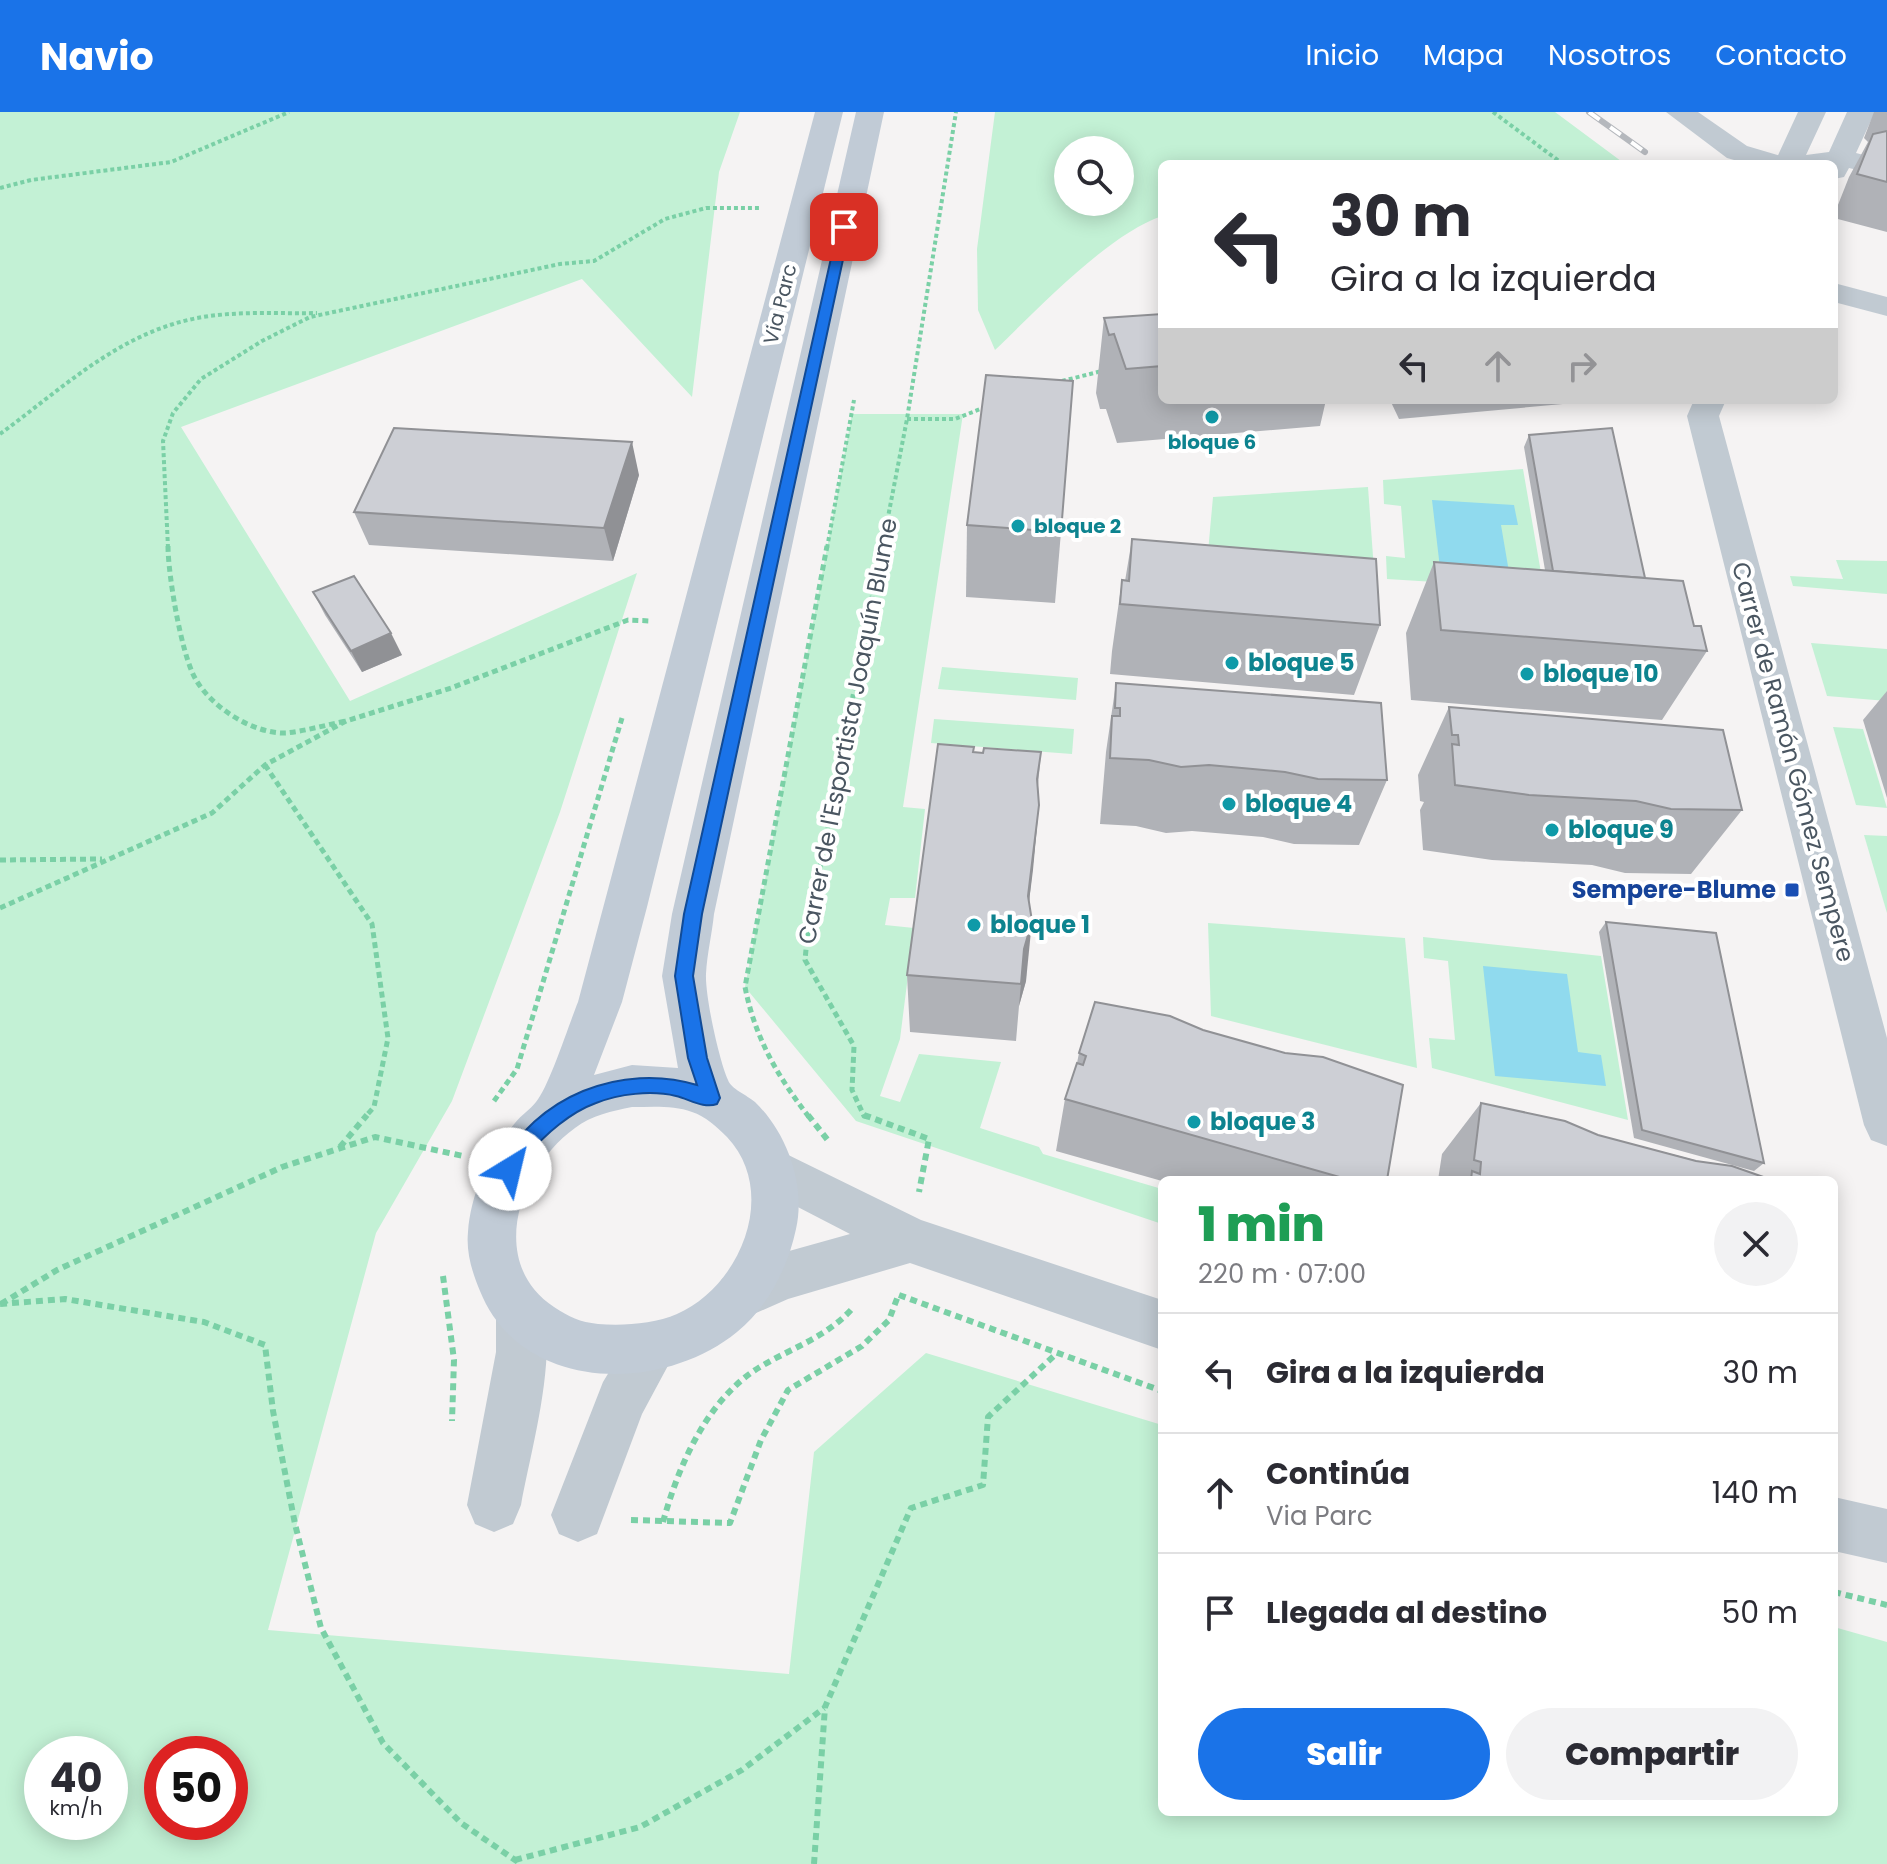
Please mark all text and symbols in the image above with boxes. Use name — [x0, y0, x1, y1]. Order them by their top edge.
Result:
text: Navio — [40, 30, 154, 83]
text: Inicio — [1306, 36, 1379, 75]
text: Mapa — [1423, 36, 1504, 75]
text: Nosotros — [1548, 36, 1671, 75]
text: Contacto — [1715, 36, 1847, 75]
map controls — [1054, 136, 1134, 216]
button: search — [1054, 136, 1134, 216]
text: 30 m — [1330, 177, 1472, 256]
icon: left — [1198, 192, 1302, 296]
pin — [810, 193, 878, 261]
icon: arrive — [822, 205, 866, 249]
text: Gira a la izquierda — [1330, 253, 1657, 304]
street label: Via Parc — [756, 261, 804, 347]
icon: left — [1392, 344, 1436, 388]
icon: ahead — [1476, 344, 1520, 388]
icon: right — [1560, 344, 1604, 388]
marker: bloque 6 — [1203, 408, 1221, 426]
place label: bloque 6 — [1168, 428, 1256, 456]
place label: bloque 2 — [1034, 512, 1121, 540]
street label: Carrer de l'Esportista Joaquín Blume — [790, 515, 905, 947]
marker: bloque 2 — [1009, 517, 1027, 535]
street label: Carrer de Ramón Gómez Sempere — [1724, 558, 1863, 965]
place label: bloque 5 — [1248, 646, 1355, 679]
marker: bloque 5 — [1223, 654, 1241, 672]
place label: bloque 10 — [1543, 657, 1659, 690]
marker: bloque 10 — [1518, 665, 1536, 683]
place label: bloque 4 — [1245, 787, 1352, 820]
marker: bloque 4 — [1220, 795, 1238, 813]
place label: bloque 9 — [1568, 813, 1674, 846]
marker: bloque 9 — [1543, 821, 1561, 839]
place label: Sempere-Blume — [1572, 873, 1776, 906]
marker: Sempere-Blume — [1783, 881, 1801, 899]
place label: bloque 1 — [990, 908, 1090, 941]
marker: bloque 1 — [965, 916, 983, 934]
place label: bloque 3 — [1210, 1105, 1316, 1138]
marker: bloque 3 — [1185, 1113, 1203, 1131]
position arrow — [468, 1127, 552, 1211]
text: 1 min — [1198, 1191, 1325, 1258]
button: close — [1714, 1202, 1798, 1286]
text: 220 m · 07:00 — [1198, 1256, 1366, 1292]
icon: left — [1198, 1351, 1242, 1395]
text: Gira a la izquierda — [1266, 1351, 1545, 1394]
text: 30 m — [1723, 1351, 1798, 1394]
text: Continúa — [1266, 1452, 1410, 1495]
icon: ahead — [1198, 1471, 1242, 1515]
text: 140 m — [1712, 1471, 1798, 1514]
text: Via Parc — [1266, 1498, 1373, 1534]
icon: arrive — [1198, 1591, 1242, 1635]
text: Llegada al destino — [1266, 1591, 1547, 1634]
text: 50 m — [1721, 1591, 1798, 1634]
button: Salir — [1198, 1708, 1490, 1800]
button: Compartir — [1506, 1708, 1798, 1800]
speed limit sign: 50 — [144, 1736, 248, 1840]
text: 40 — [49, 1750, 103, 1806]
text: km/h — [49, 1794, 103, 1822]

